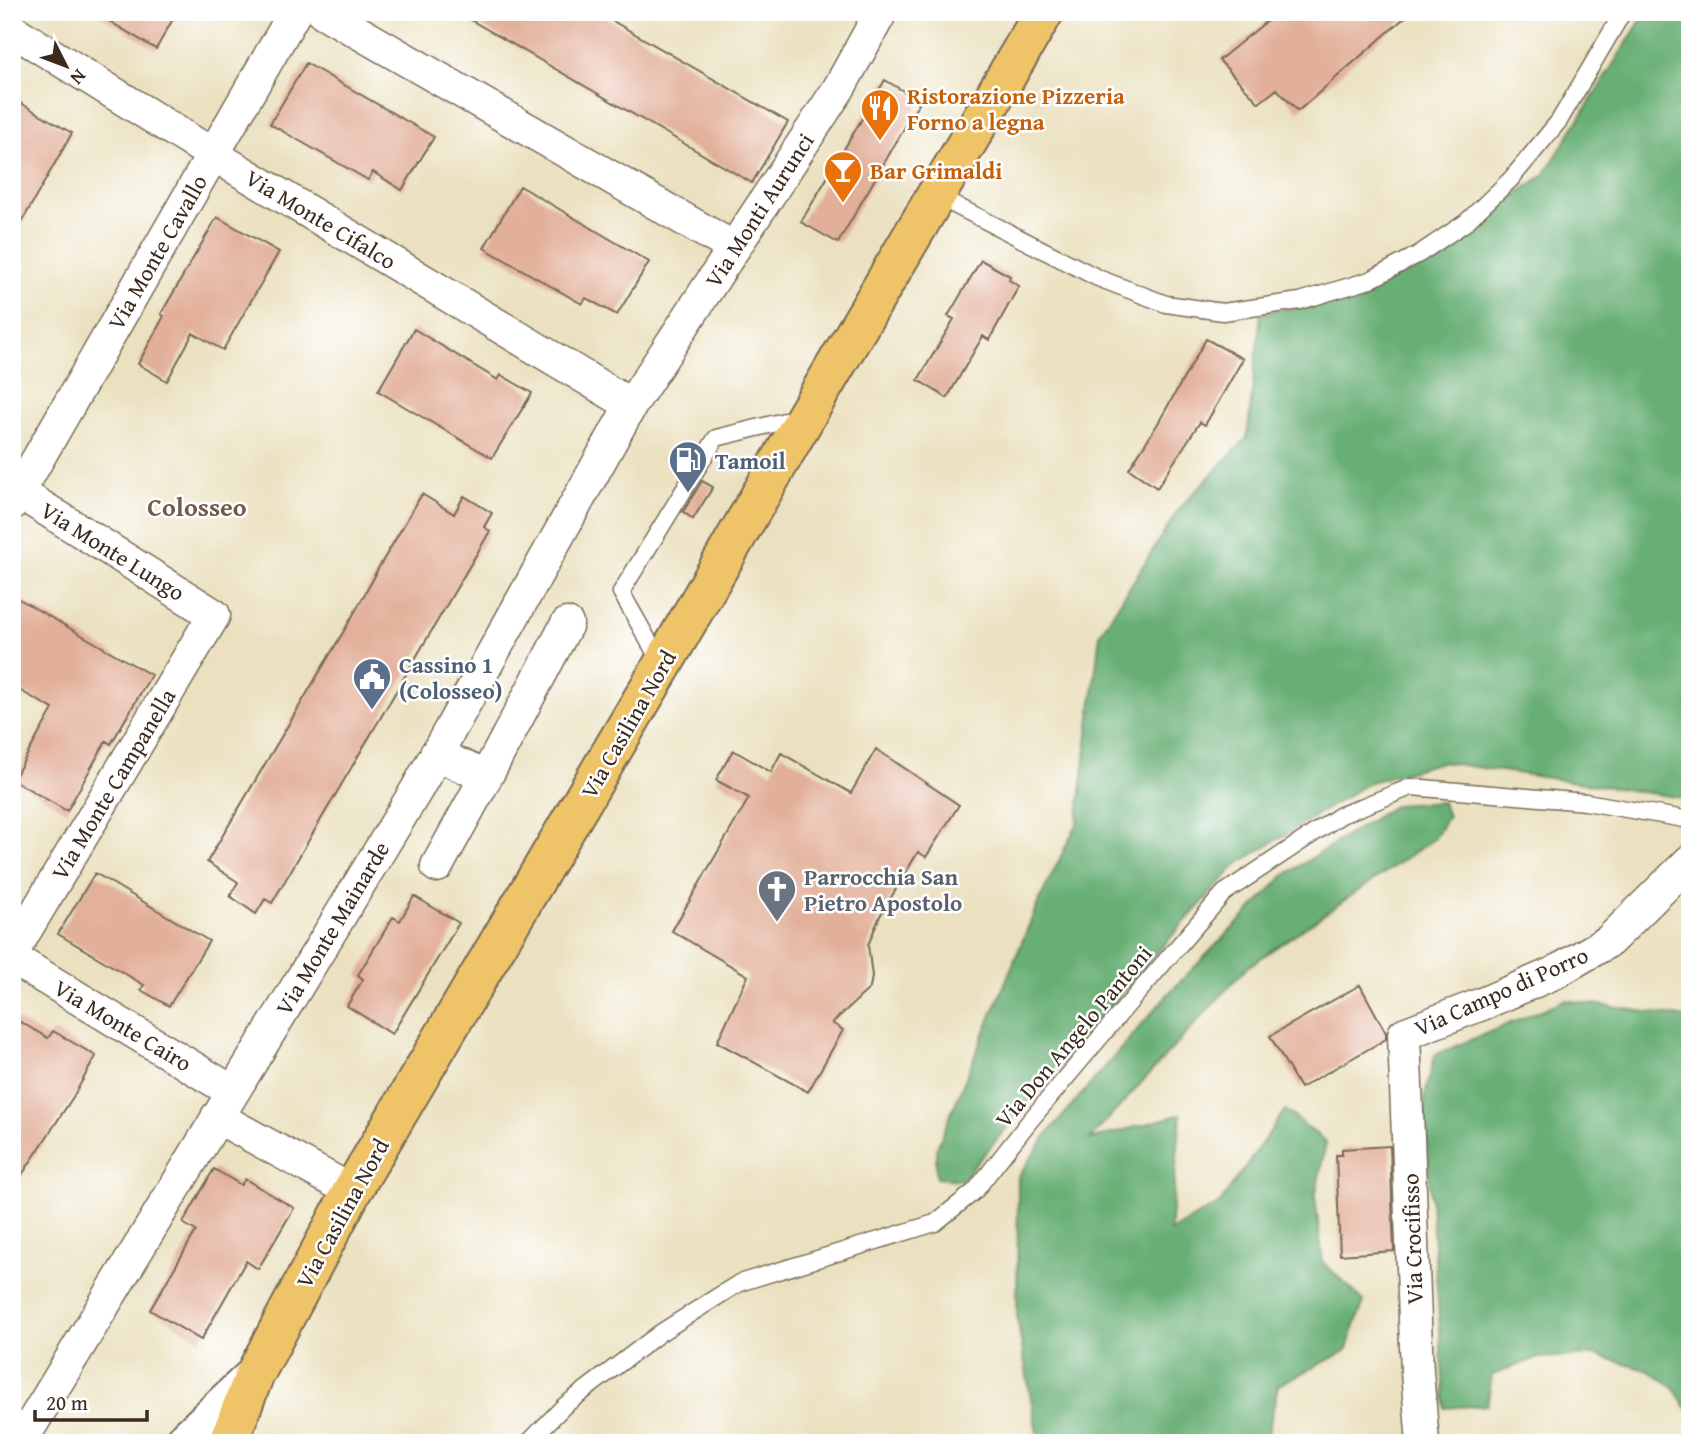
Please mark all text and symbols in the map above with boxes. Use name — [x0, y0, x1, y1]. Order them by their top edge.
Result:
north arrow — [32, 32, 102, 102]
text: N — [64, 63, 93, 92]
place label: Ristorazione Pizzeria Forno a legna — [907, 79, 1125, 138]
restaurant icon: Ristorazione Pizzeria Forno a legna — [859, 87, 901, 142]
street label: Via Monti Aurunci — [697, 126, 821, 294]
bar icon: Bar Grimaldi — [822, 149, 864, 204]
place label: Bar Grimaldi — [870, 154, 1002, 187]
street label: Via Monte Cifalco — [239, 161, 403, 277]
street label: Via Monte Cavallo — [99, 168, 215, 336]
fuel station icon: Tamoil — [667, 439, 709, 494]
place label: Tamoil — [715, 444, 786, 477]
district label: Colosseo — [147, 487, 247, 526]
street label: Via Monte Lungo — [34, 493, 192, 609]
street label: Via Casilina Nord — [572, 643, 684, 804]
place label: Cassino 1 (Colosseo) — [399, 648, 502, 707]
public building icon: Cassino 1 (Colosseo) — [351, 656, 393, 711]
street label: Via Monte Campanella — [43, 682, 183, 886]
street label: Via Monte Mainarde — [267, 835, 397, 1021]
place label: Parrocchia San Pietro Apostolo — [804, 860, 962, 919]
church icon: Parrocchia San Pietro Apostolo — [756, 868, 798, 923]
street label: Via Don Angelo Pantoni — [987, 938, 1159, 1134]
street label: Via Campo di Porro — [1409, 938, 1593, 1044]
street label: Via Monte Cairo — [48, 971, 198, 1079]
street label: Via Casilina Nord — [287, 1132, 397, 1294]
street label: Via Crocifisso — [1393, 1173, 1431, 1305]
scale bar — [35, 1378, 147, 1422]
text: 20 m — [46, 1387, 88, 1418]

